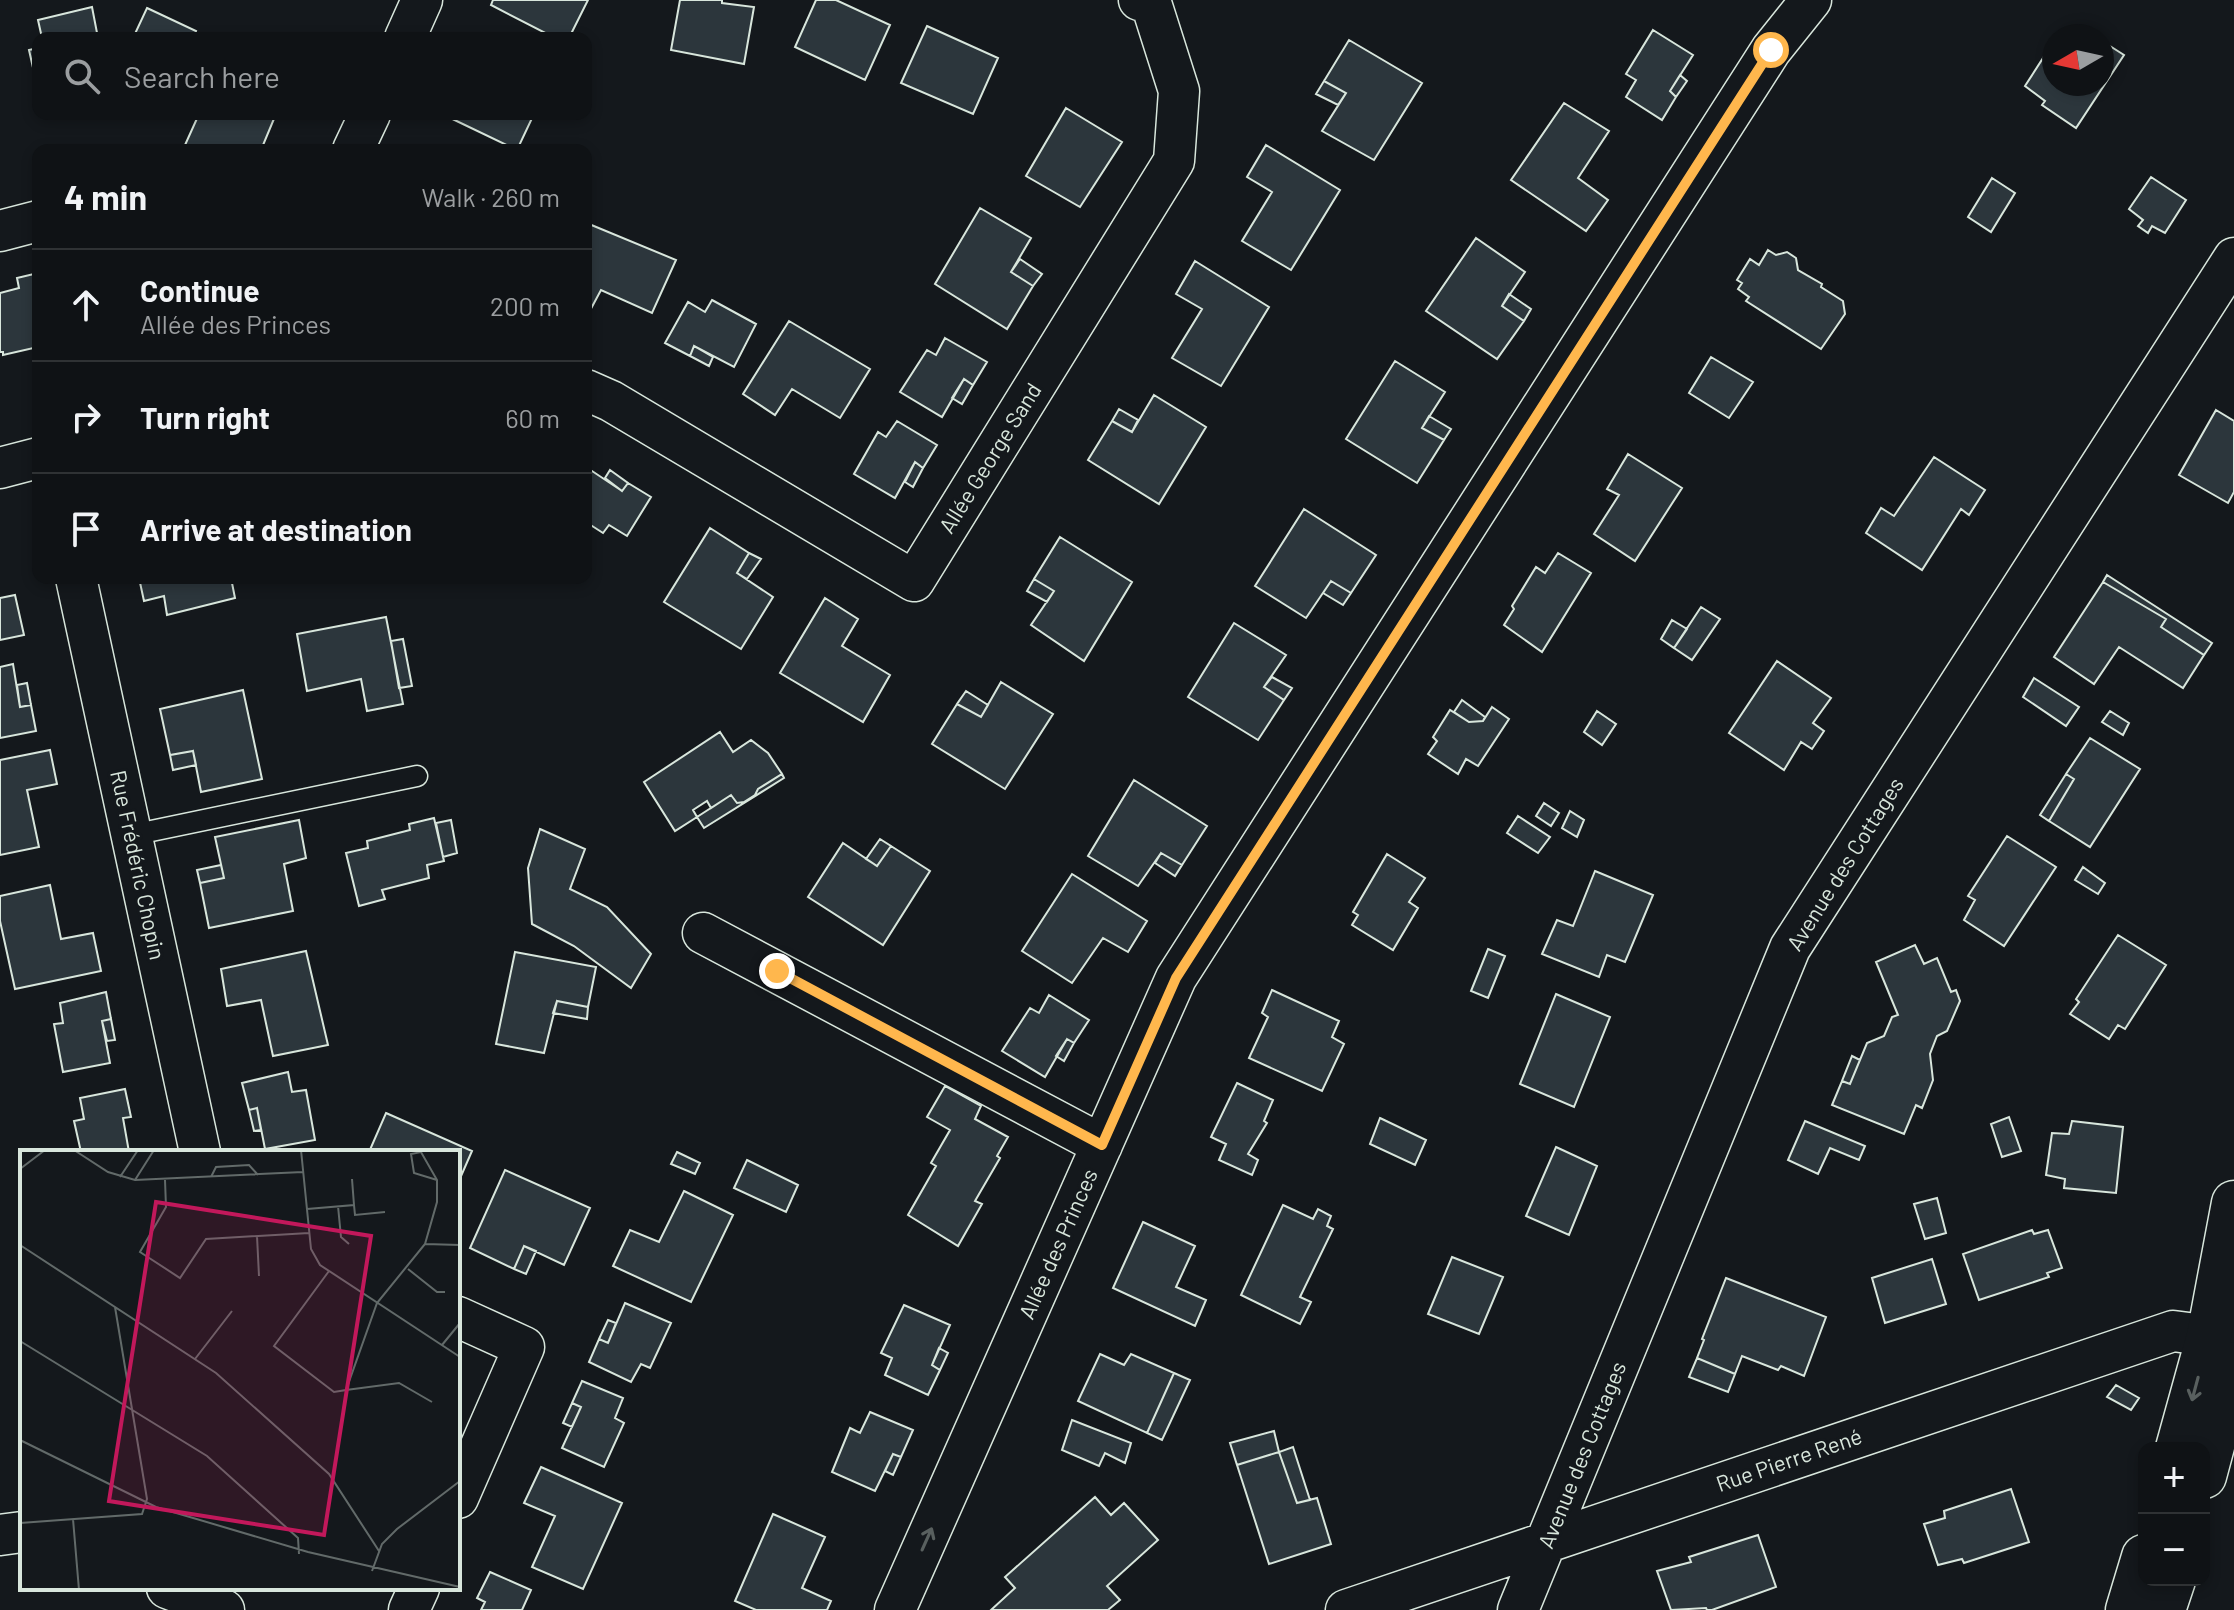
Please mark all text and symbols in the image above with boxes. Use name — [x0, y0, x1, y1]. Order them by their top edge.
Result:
north arrow — [2042, 24, 2114, 96]
search box — [32, 32, 592, 120]
route start — [1753, 32, 1789, 68]
icon: search — [60, 54, 104, 98]
text: Search here — [124, 58, 280, 94]
text: 4 min — [64, 176, 147, 217]
text: Walk · 260 m — [422, 181, 560, 212]
text: Continue — [140, 272, 260, 308]
icon: ahead — [64, 283, 108, 327]
text: 200 m — [490, 290, 560, 321]
text: Allée des Princes — [140, 308, 331, 339]
street label: Allée George Sand — [933, 378, 1046, 537]
icon: right — [64, 395, 108, 439]
text: Turn right — [140, 399, 270, 435]
text: 60 m — [505, 402, 560, 433]
icon: arrive — [64, 507, 108, 551]
text: Arrive at destination — [140, 511, 412, 547]
street label: Rue Frédéric Chopin — [106, 768, 172, 962]
street label: Avenue des Cottages — [1780, 772, 1908, 955]
route end — [759, 953, 795, 989]
inset map — [20, 1150, 460, 1590]
street label: Allée des Princes — [1012, 1164, 1102, 1323]
street label: Avenue des Cottages — [1532, 1357, 1630, 1552]
one-way arrow — [2186, 1376, 2201, 1402]
street label: Rue Pierre René — [1712, 1422, 1865, 1496]
map controls — [2138, 1442, 2210, 1586]
button: + — [2138, 1442, 2210, 1514]
button: − — [2138, 1514, 2210, 1586]
one-way arrow — [920, 1527, 935, 1551]

